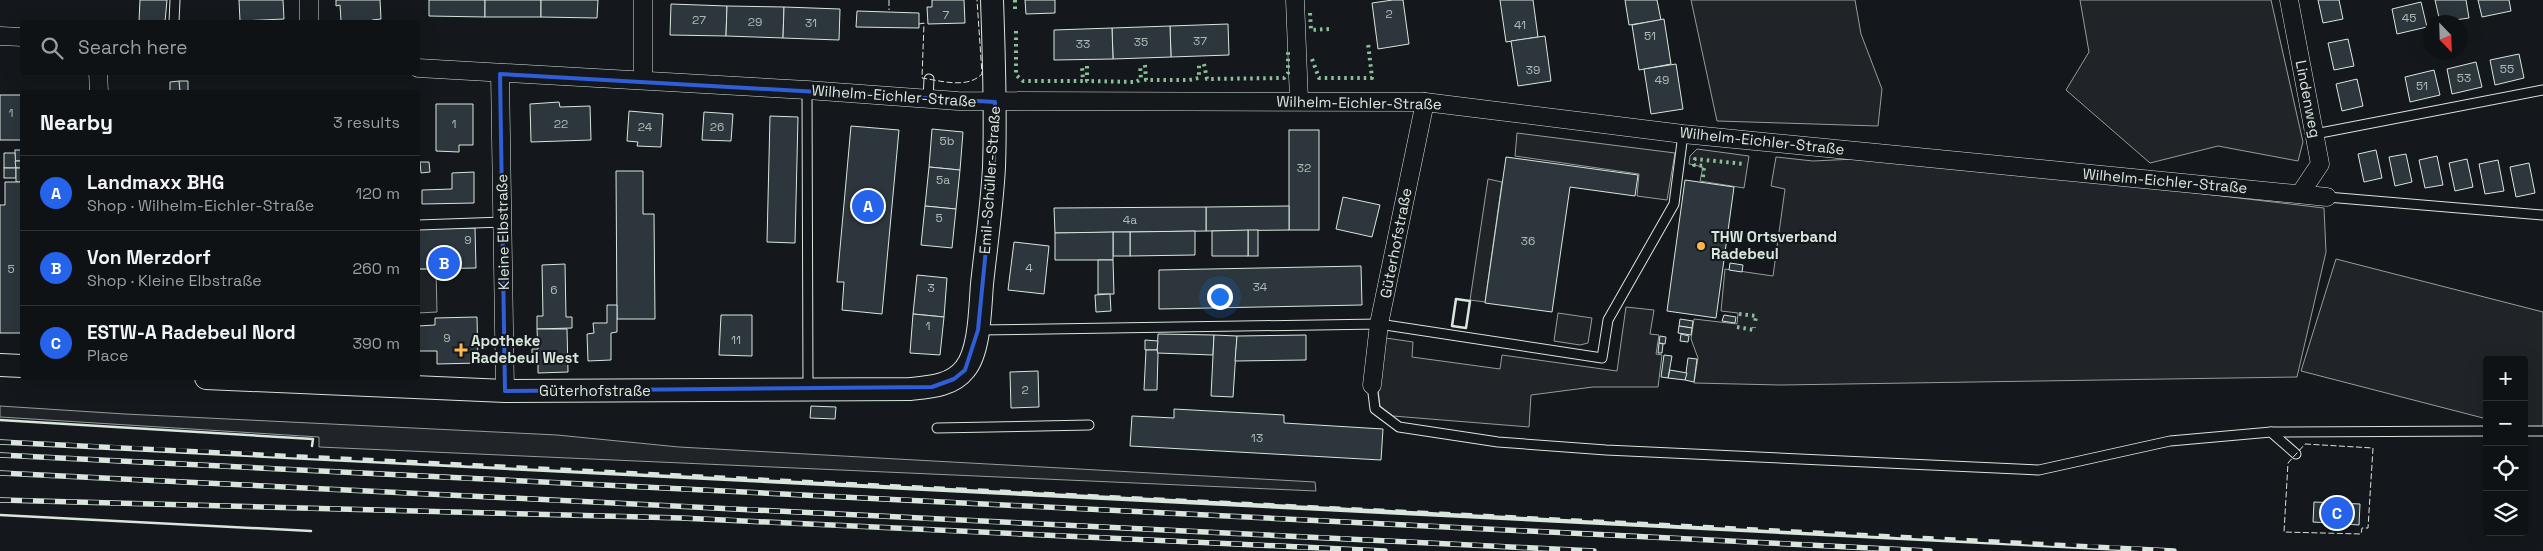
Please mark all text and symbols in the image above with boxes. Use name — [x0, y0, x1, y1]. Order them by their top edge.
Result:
house number: 2 — [1385, 6, 1393, 22]
house number: 7 — [943, 7, 950, 23]
house number: 45 — [2402, 10, 2416, 26]
house number: 27 — [692, 12, 706, 28]
house number: 29 — [748, 14, 762, 30]
house number: 31 — [805, 15, 817, 31]
north arrow — [2423, 15, 2468, 60]
house number: 41 — [1514, 17, 1526, 33]
search box — [20, 20, 420, 75]
house number: 51 — [1644, 28, 1656, 44]
house number: 37 — [1193, 33, 1207, 49]
icon: search — [38, 34, 66, 62]
house number: 35 — [1134, 34, 1148, 50]
text: Search here — [78, 35, 188, 60]
house number: 33 — [1076, 36, 1090, 52]
street label: Lindenweg — [2292, 58, 2325, 140]
house number: 55 — [2500, 61, 2514, 77]
house number: 39 — [1526, 62, 1540, 78]
house number: 53 — [2457, 70, 2471, 86]
house number: 49 — [1655, 72, 1669, 88]
house number: 51 — [2416, 78, 2428, 94]
street label: Wilhelm-Eichler-Straße — [811, 80, 977, 111]
street label: Wilhelm-Eichler-Straße — [1276, 92, 1442, 113]
house number: 1 — [8, 105, 14, 121]
street label: Emil-Schüller-Straße — [975, 105, 1004, 255]
text: Nearby — [40, 109, 113, 136]
text: 3 results — [333, 112, 400, 133]
house number: 1 — [451, 116, 457, 132]
house number: 22 — [554, 116, 568, 132]
house number: 24 — [638, 119, 653, 135]
house number: 26 — [710, 119, 724, 135]
street label: Wilhelm-Eichler-Straße — [1679, 122, 1845, 159]
house number: 5b — [940, 133, 955, 149]
house number: 32 — [1297, 160, 1311, 176]
street label: Wilhelm-Eichler-Straße — [2082, 164, 2248, 197]
text: Landmaxx BHG — [87, 170, 224, 195]
house number: 5a — [936, 172, 950, 188]
street label: Kleine Elbstraße — [492, 174, 513, 290]
text: A — [51, 183, 61, 204]
text: 120 m — [356, 183, 400, 204]
street label: Güterhofstraße — [1376, 186, 1416, 300]
pin: A — [852, 187, 884, 225]
text: Shop · Wilhelm-Eichler-Straße — [87, 195, 314, 216]
house number: 5 — [935, 210, 943, 226]
house number: 4a — [1123, 212, 1137, 228]
place label: THW Ortsverband Radebeul — [1711, 227, 1837, 263]
house number: 9 — [464, 232, 472, 248]
house number: 36 — [1521, 233, 1535, 249]
marker: THW Ortsverband Radebeul — [1695, 240, 1707, 252]
pin: B — [428, 244, 460, 282]
text: Von Merzdorf — [87, 245, 211, 270]
text: B — [51, 258, 61, 279]
text: 260 m — [352, 258, 400, 279]
house number: 4 — [1025, 260, 1033, 276]
house number: 5 — [7, 261, 15, 277]
text: Shop · Kleine Elbstraße — [87, 270, 262, 291]
house number: 34 — [1253, 279, 1268, 295]
house number: 3 — [927, 280, 935, 296]
house number: 6 — [550, 282, 558, 298]
your location — [1207, 284, 1233, 310]
house number: 1 — [925, 318, 931, 334]
text: ESTW-A Radebeul Nord — [87, 320, 296, 345]
house number: 9 — [443, 330, 451, 346]
place label: Apotheke Radebeul West — [471, 331, 579, 367]
house number: 11 — [731, 332, 741, 348]
text: C — [51, 333, 61, 354]
text: 390 m — [352, 333, 400, 354]
marker: Apotheke Radebeul West — [455, 344, 467, 356]
text: Place — [87, 345, 129, 366]
map controls — [2483, 356, 2528, 536]
button: + — [2483, 356, 2528, 401]
street label: Güterhofstraße — [539, 381, 651, 400]
house number: 2 — [1021, 382, 1029, 398]
button: − — [2483, 401, 2528, 446]
house number: 13 — [1251, 430, 1263, 446]
button: locate — [2483, 446, 2528, 491]
button: layers — [2483, 491, 2528, 536]
pin: C — [2321, 494, 2353, 532]

